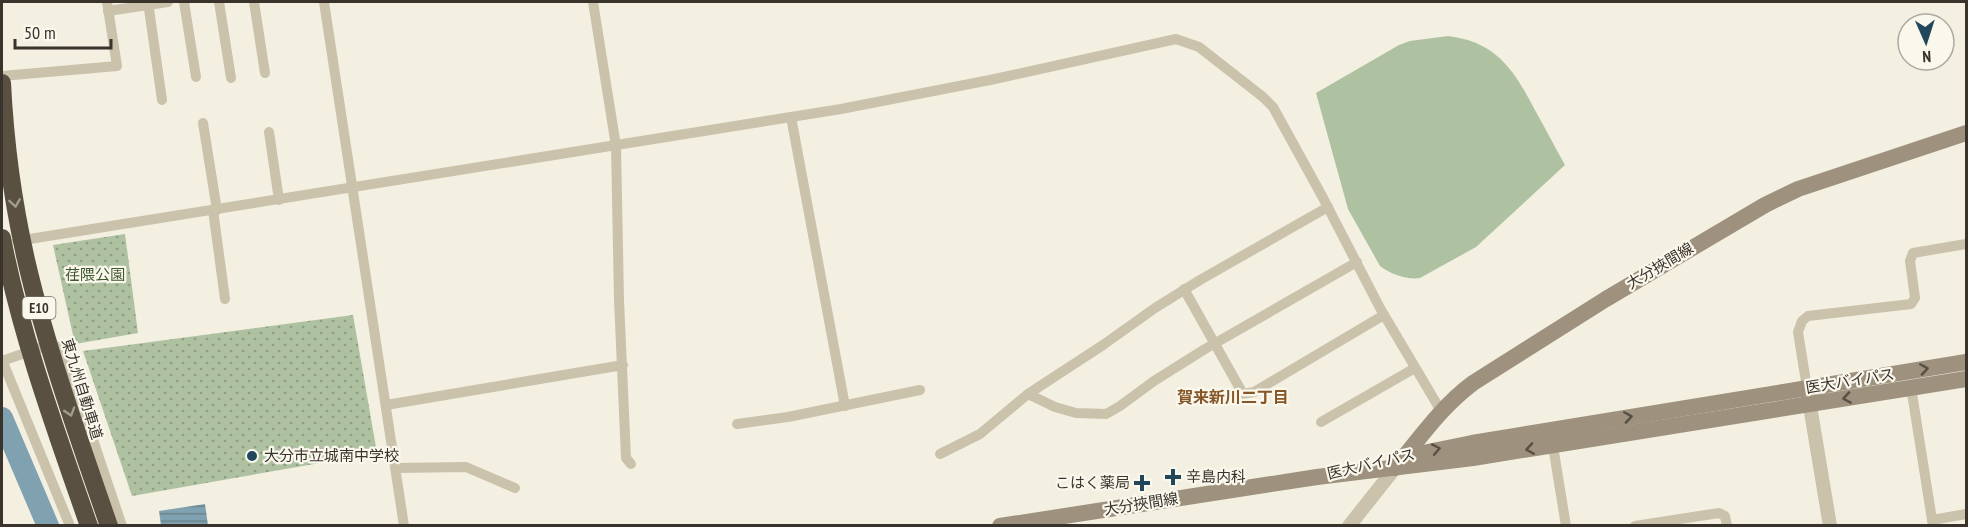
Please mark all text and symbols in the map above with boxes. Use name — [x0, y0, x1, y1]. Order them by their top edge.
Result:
scale bar — [15, 12, 111, 50]
north arrow — [1896, 12, 1956, 72]
text: 50 m — [24, 21, 56, 44]
text: N — [1922, 47, 1932, 67]
one-way arrow — [8, 198, 21, 208]
street label: 大分挾間線 — [1623, 238, 1697, 293]
park label: 荏隈公園 — [65, 265, 125, 284]
road number: E10 — [22, 297, 56, 319]
street label: 東九州自動車道 — [58, 336, 107, 442]
one-way arrow — [1919, 363, 1929, 375]
street label: 医大バイパス — [1804, 364, 1896, 397]
district label: 賀来新川二丁目 — [1177, 387, 1289, 407]
one-way arrow — [1842, 391, 1852, 404]
one-way arrow — [63, 406, 75, 417]
one-way arrow — [1623, 411, 1633, 424]
one-way arrow — [1525, 442, 1535, 455]
one-way arrow — [1430, 443, 1440, 456]
street label: 医大バイパス — [1325, 444, 1417, 483]
place label: 大分市立城南中学校 — [264, 446, 399, 465]
marker: 大分市立城南中学校 — [245, 449, 259, 463]
place label: 辛島内科 — [1186, 467, 1246, 486]
marker: 辛島内科 — [1164, 468, 1182, 486]
place label: こはく薬局 — [1055, 473, 1130, 492]
marker: こはく薬局 — [1135, 476, 1149, 490]
street label: 大分挾間線 — [1102, 488, 1179, 519]

